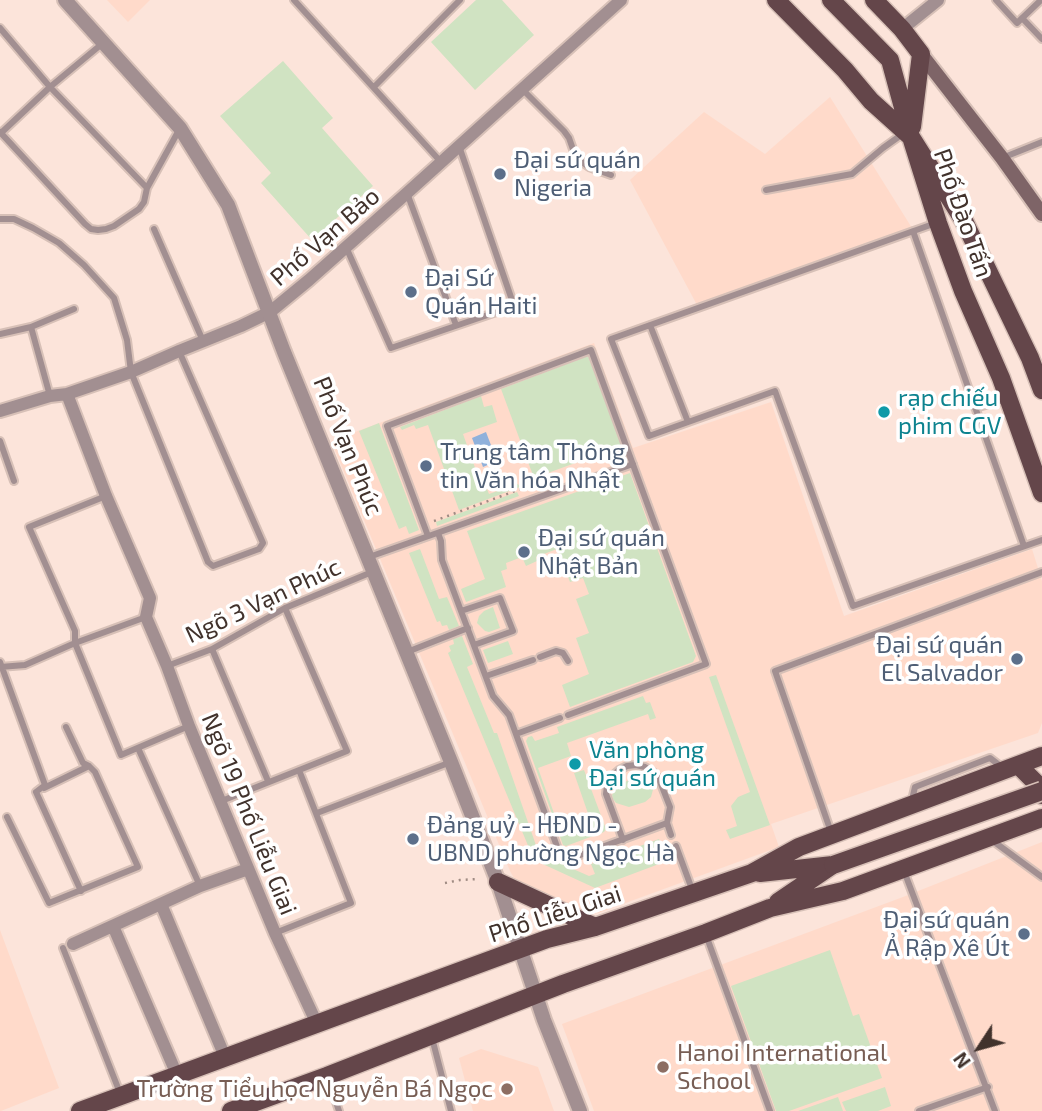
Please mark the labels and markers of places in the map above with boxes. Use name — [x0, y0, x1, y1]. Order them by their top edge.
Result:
place label: Đại sứ quán Nigeria — [514, 146, 641, 202]
marker: Đại sứ quán Nigeria — [492, 166, 508, 182]
place label: Đại Sứ Quán Haiti — [425, 264, 537, 320]
marker: Đại Sứ Quán Haiti — [403, 284, 419, 300]
place label: rạp chiếu phim CGV — [898, 384, 1001, 440]
marker: rạp chiếu phim CGV — [876, 404, 892, 420]
place label: Trung tâm Thông tin Văn hóa Nhật — [440, 438, 625, 494]
marker: Trung tâm Thông tin Văn hóa Nhật — [418, 458, 434, 474]
place label: Đại sứ quán Nhật Bản — [538, 524, 665, 580]
marker: Đại sứ quán Nhật Bản — [516, 544, 532, 560]
place label: Đại sứ quán El Salvador — [876, 631, 1003, 687]
marker: Đại sứ quán El Salvador — [1009, 651, 1025, 667]
place label: Văn phòng Đại sứ quán — [589, 736, 716, 792]
marker: Văn phòng Đại sứ quán — [567, 756, 583, 772]
place label: Đảng uỷ - HĐND - UBND phường Ngọc Hà — [427, 811, 675, 867]
marker: Đảng uỷ - HĐND - UBND phường Ngọc Hà — [405, 831, 421, 847]
place label: Đại sứ quán Ả Rập Xê Út — [883, 906, 1010, 962]
marker: Đại sứ quán Ả Rập Xê Út — [1016, 926, 1032, 942]
place label: Hanoi International School — [677, 1039, 887, 1095]
marker: Hanoi International School — [655, 1059, 671, 1075]
place label: Trường Tiểu học Nguyễn Bá Ngọc — [137, 1075, 493, 1103]
marker: Trường Tiểu học Nguyễn Bá Ngọc — [499, 1081, 515, 1097]

